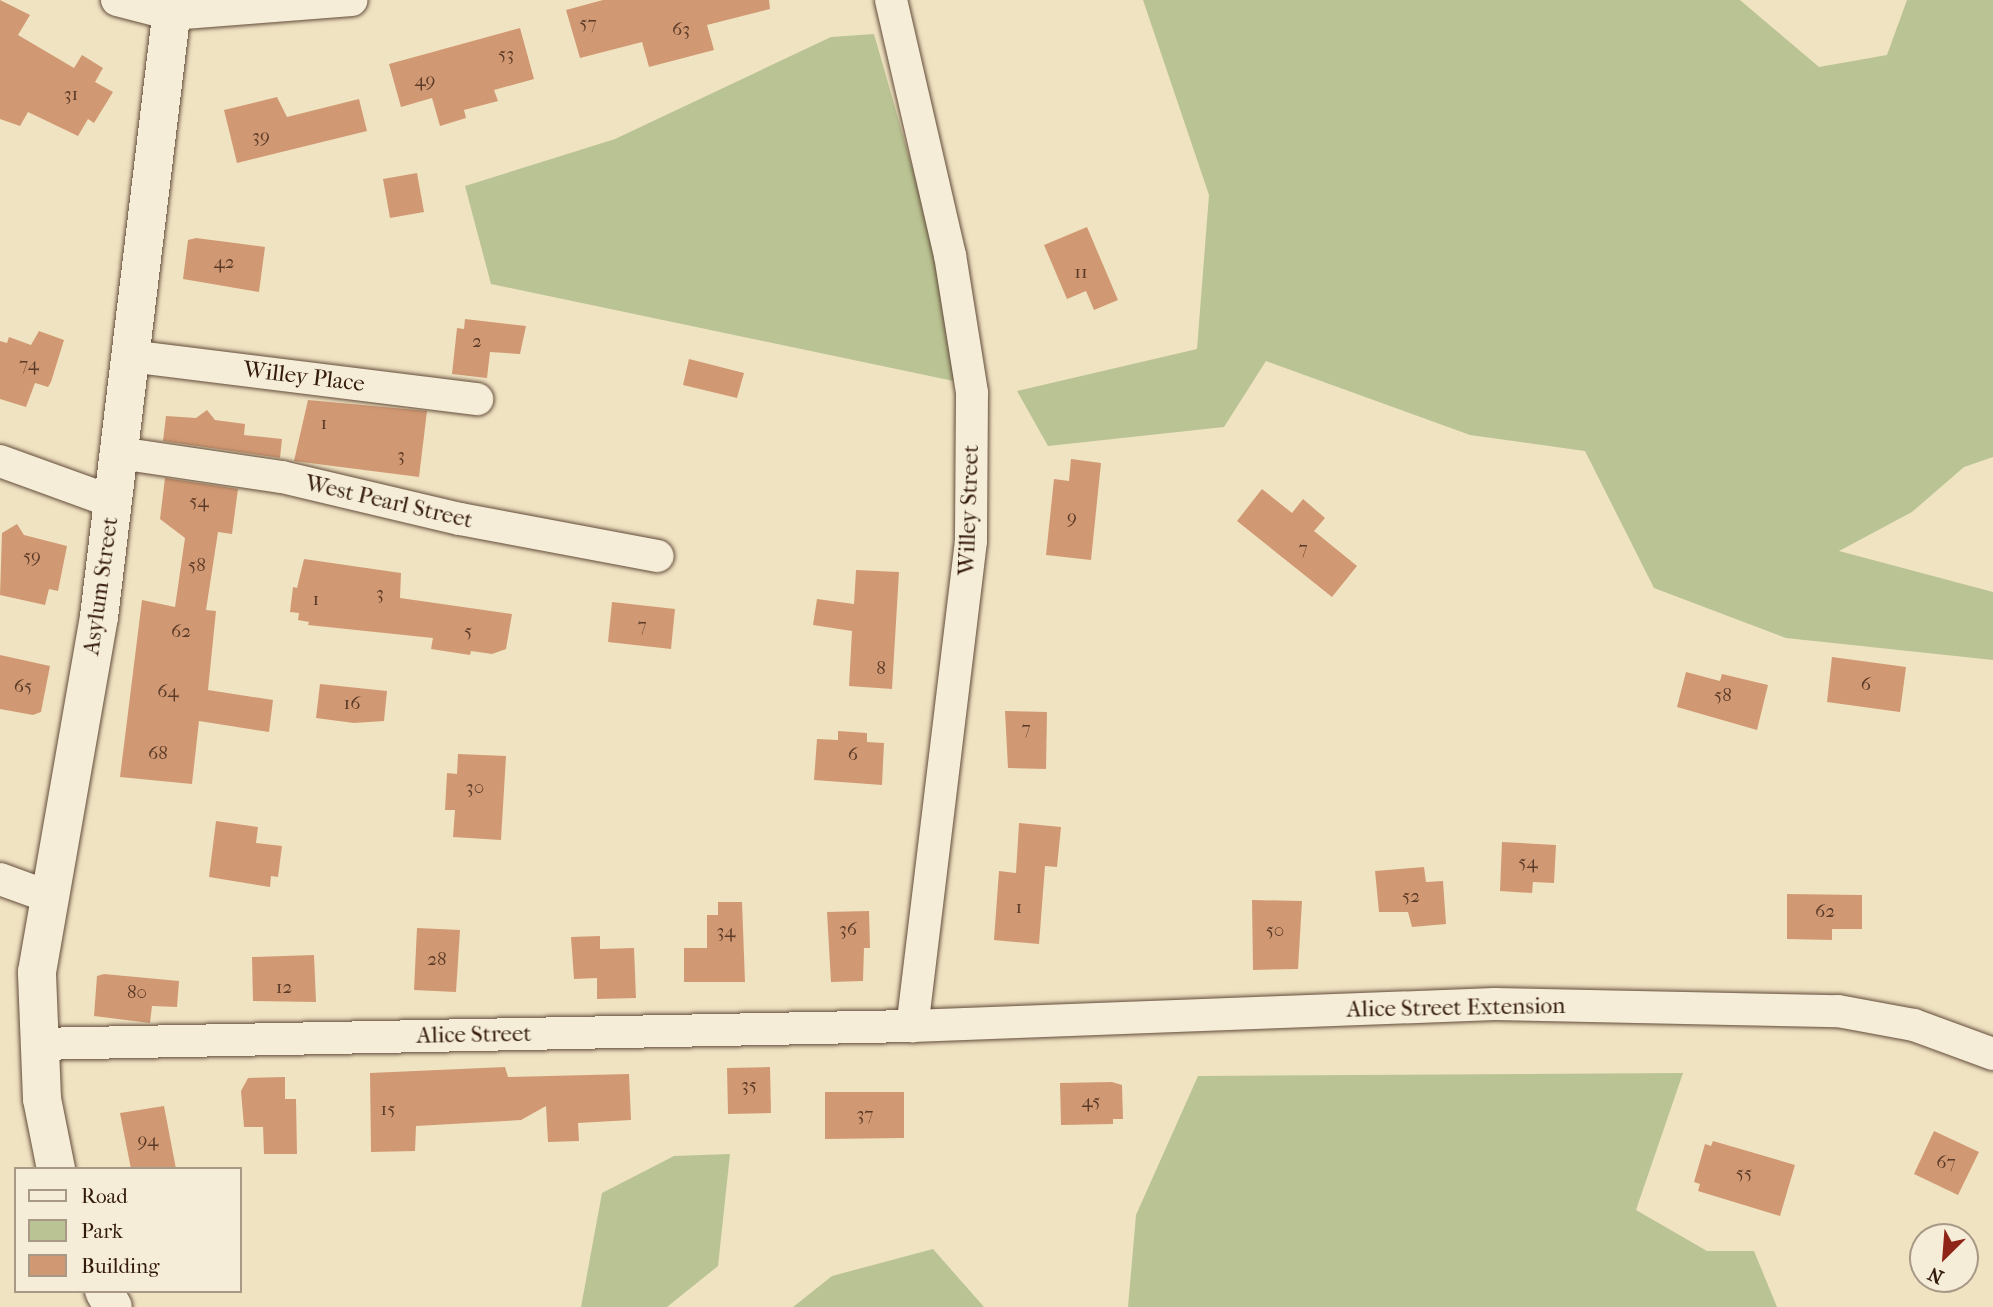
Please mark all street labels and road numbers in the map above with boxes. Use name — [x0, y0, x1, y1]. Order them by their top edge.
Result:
street label: Willey Place — [242, 356, 366, 398]
street label: Willey Street — [953, 444, 985, 576]
street label: West Pearl Street — [303, 469, 475, 535]
street label: Asylum Street — [78, 515, 124, 657]
street label: Alice Street Extension — [1346, 992, 1566, 1024]
street label: Alice Street — [416, 1020, 532, 1050]

